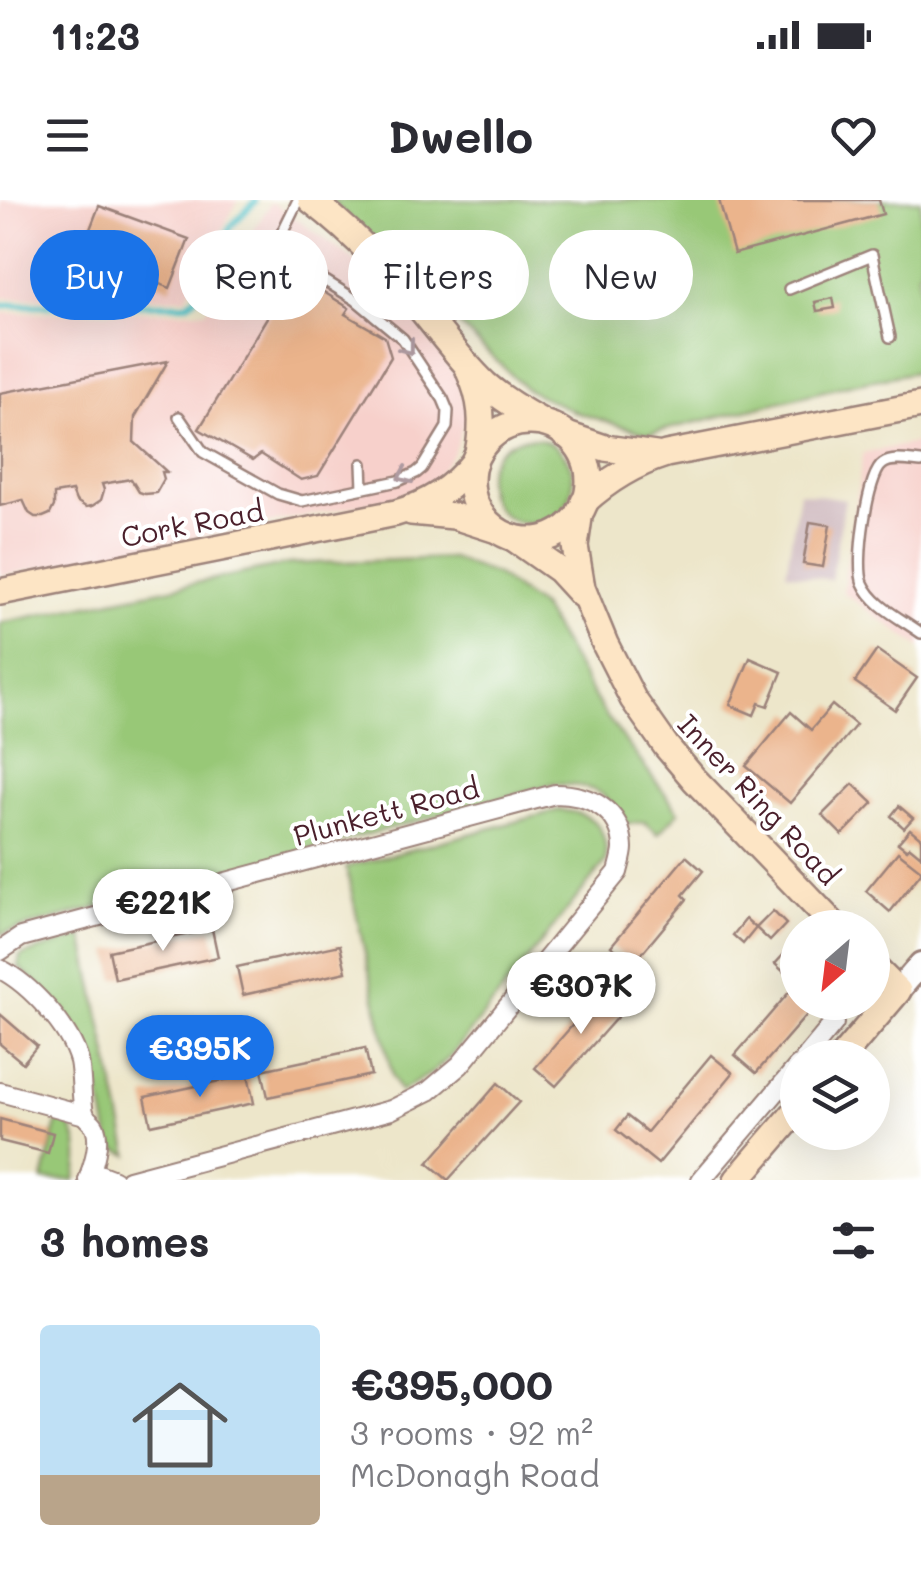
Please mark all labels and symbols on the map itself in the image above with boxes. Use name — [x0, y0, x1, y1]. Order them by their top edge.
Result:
one-way arrow — [396, 337, 413, 355]
one-way arrow — [396, 465, 414, 485]
street label: Cork Road — [118, 492, 266, 554]
street label: Inner Ring Road — [671, 706, 847, 892]
street label: Plunkett Road — [289, 769, 483, 853]
pin: €221K — [93, 869, 233, 954]
north arrow — [780, 910, 890, 1020]
pin: €307K — [511, 952, 651, 1037]
pin: €395K — [130, 1015, 270, 1100]

